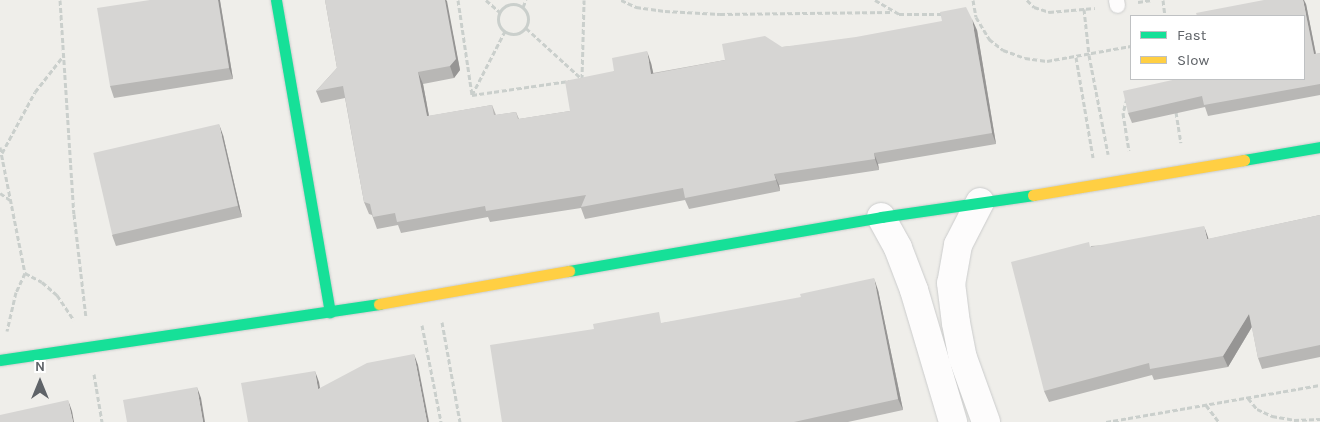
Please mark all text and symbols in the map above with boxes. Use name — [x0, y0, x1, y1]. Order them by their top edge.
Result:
legend — [1130, 15, 1305, 80]
text: Fast — [1177, 26, 1206, 44]
text: Slow — [1177, 51, 1209, 69]
north arrow — [15, 357, 65, 407]
text: N — [35, 358, 45, 375]

